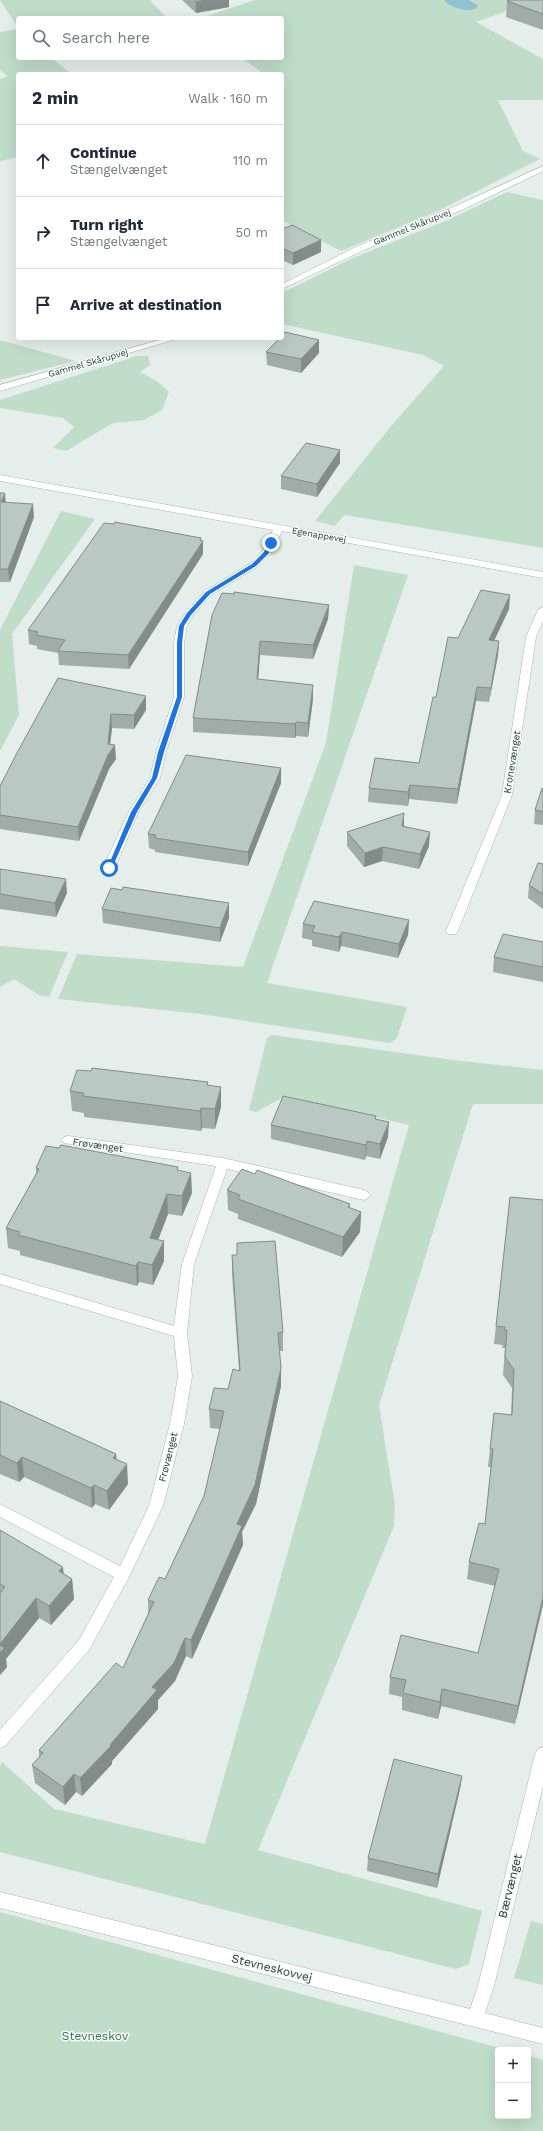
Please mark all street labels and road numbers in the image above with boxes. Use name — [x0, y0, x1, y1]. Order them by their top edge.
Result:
street label: Gammel Skårupvej — [372, 207, 452, 247]
street label: Gammel Skårupvej — [47, 347, 129, 379]
street label: Egenappevej — [291, 525, 347, 545]
street label: Kronevænget — [502, 729, 523, 794]
street label: Frøvænget — [72, 1136, 125, 1154]
street label: Frøvænget — [157, 1430, 180, 1483]
street label: Bærvænget — [495, 1852, 525, 1920]
street label: Stevneskovvej — [230, 1951, 314, 1985]

